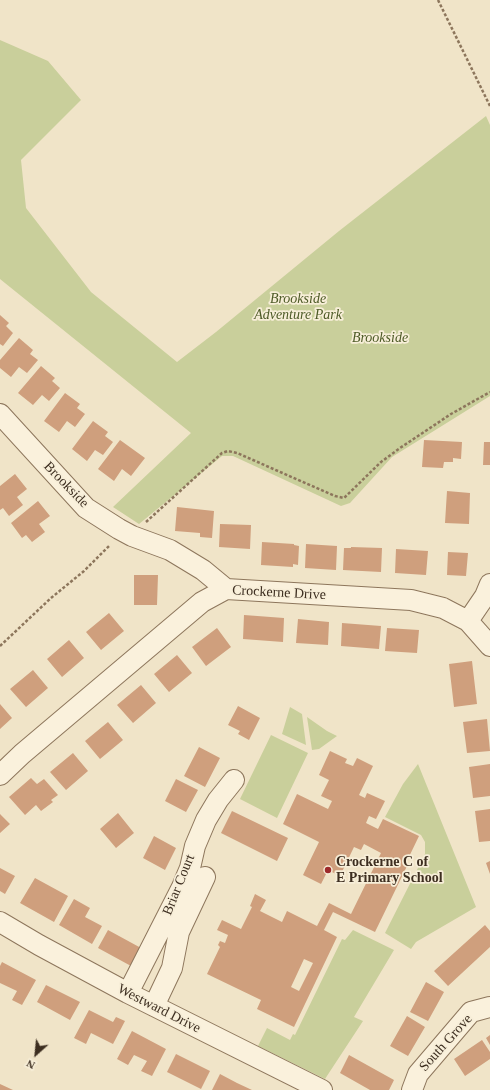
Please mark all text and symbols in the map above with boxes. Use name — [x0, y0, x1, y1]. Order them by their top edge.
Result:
park label: Brookside Adventure Park — [254, 291, 342, 324]
park label: Brookside — [352, 330, 408, 346]
street label: Brookside — [40, 458, 92, 512]
street label: Crockerne Drive — [232, 582, 326, 604]
street label: Briar Court — [159, 852, 199, 918]
place label: Crockerne C of E Primary School — [336, 854, 443, 886]
marker: Crockerne C of E Primary School — [323, 865, 333, 875]
street label: Westward Drive — [115, 981, 203, 1037]
street label: South Grove — [416, 1011, 476, 1075]
north arrow — [16, 1034, 56, 1074]
text: N — [24, 1058, 37, 1072]

